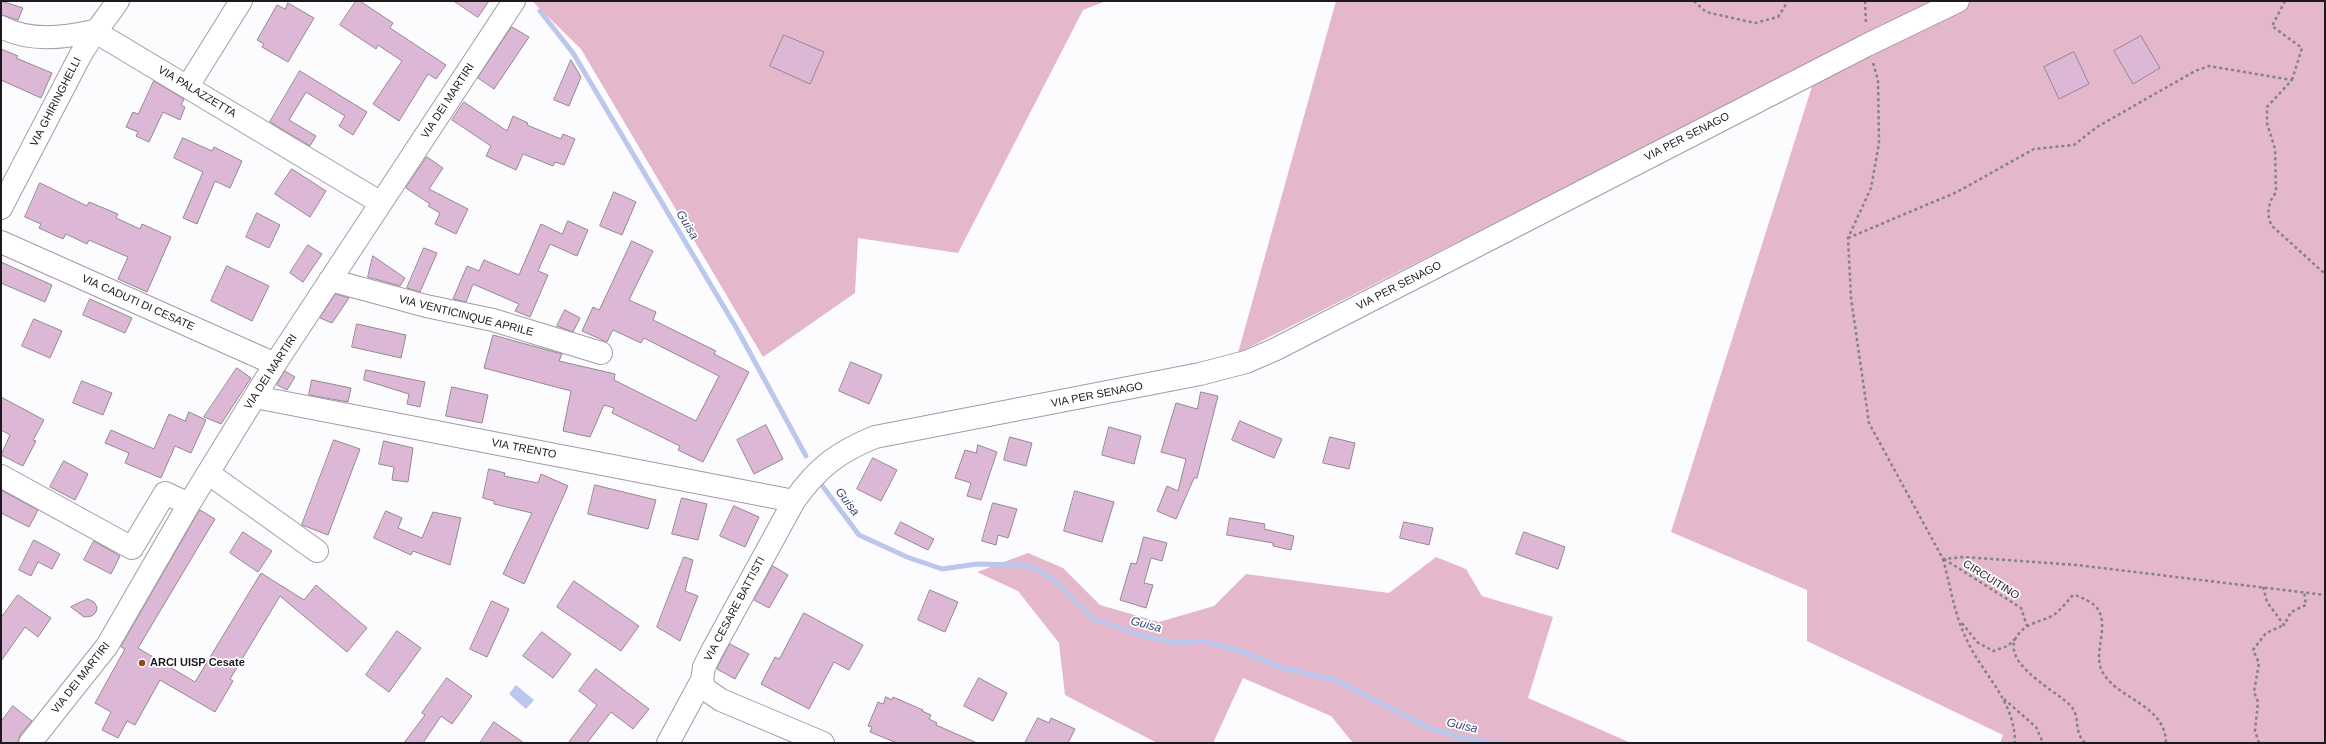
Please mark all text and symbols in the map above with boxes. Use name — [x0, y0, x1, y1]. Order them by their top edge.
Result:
street label: VIA GHIRINGHELLI — [28, 55, 84, 149]
street label: VIA DEI MARTIRI — [419, 61, 477, 141]
street label: VIA PALAZZETTA — [156, 63, 238, 121]
street label: VIA PER SENAGO — [1642, 110, 1732, 164]
water label: Guisa — [673, 208, 701, 242]
street label: VIA PER SENAGO — [1354, 259, 1444, 313]
street label: VIA CADUTI DI CESATE — [80, 272, 196, 334]
street label: VIA VENTICINQUE APRILE — [397, 293, 535, 339]
street label: VIA DEI MARTIRI — [242, 332, 300, 412]
street label: VIA PER SENAGO — [1050, 380, 1144, 410]
street label: VIA TRENTO — [490, 436, 558, 462]
water label: Guisa — [832, 485, 862, 519]
street label: VIA CESARE BATTISTI — [702, 554, 768, 664]
street label: CIRCUITINO — [1960, 557, 2022, 603]
water label: Guisa — [1129, 614, 1163, 636]
street label: VIA DEI MARTIRI — [49, 640, 113, 716]
place label: ARCI UISP Cesate — [150, 656, 245, 670]
marker: ARCI UISP Cesate — [137, 658, 147, 668]
water label: Guisa — [1445, 715, 1479, 737]

